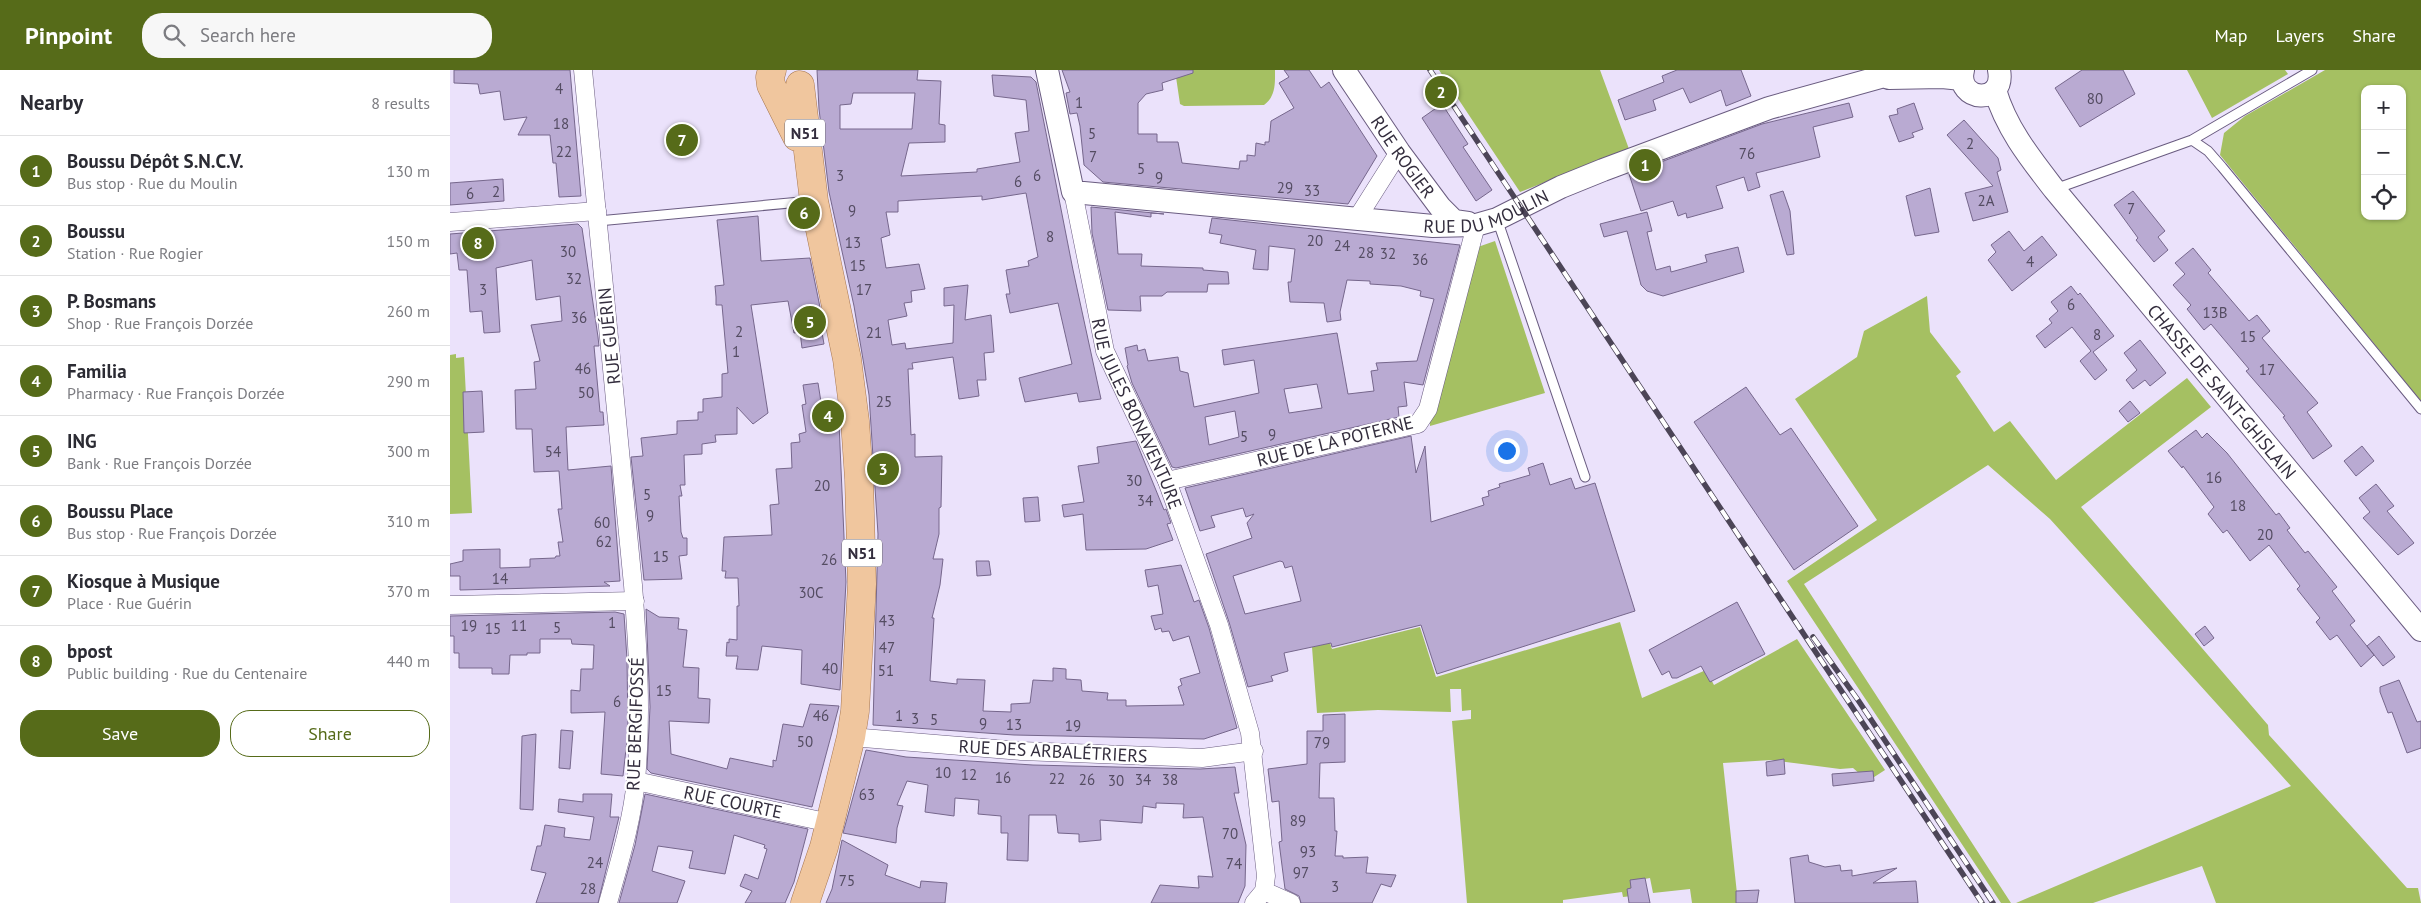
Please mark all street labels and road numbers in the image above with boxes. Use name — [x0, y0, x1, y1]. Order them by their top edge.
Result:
street label: RUE ROGIER — [1366, 111, 1441, 203]
road number: N51 — [785, 119, 825, 146]
street label: RUE DU MOULIN — [1422, 184, 1552, 238]
street label: RUE GUÉRIN — [592, 286, 626, 386]
street label: CHASSE DE SAINT-GHISLAIN — [2143, 299, 2302, 483]
street label: RUE JULES BONAVENTURE — [1087, 316, 1188, 512]
street label: RUE DE LA POTERNE — [1254, 410, 1416, 472]
road number: N51 — [842, 539, 882, 566]
street label: RUE BERGIFOSSÉ — [621, 657, 649, 791]
street label: RUE DES ARBALÉTRIERS — [958, 735, 1148, 767]
street label: RUE COURTE — [682, 780, 784, 824]

